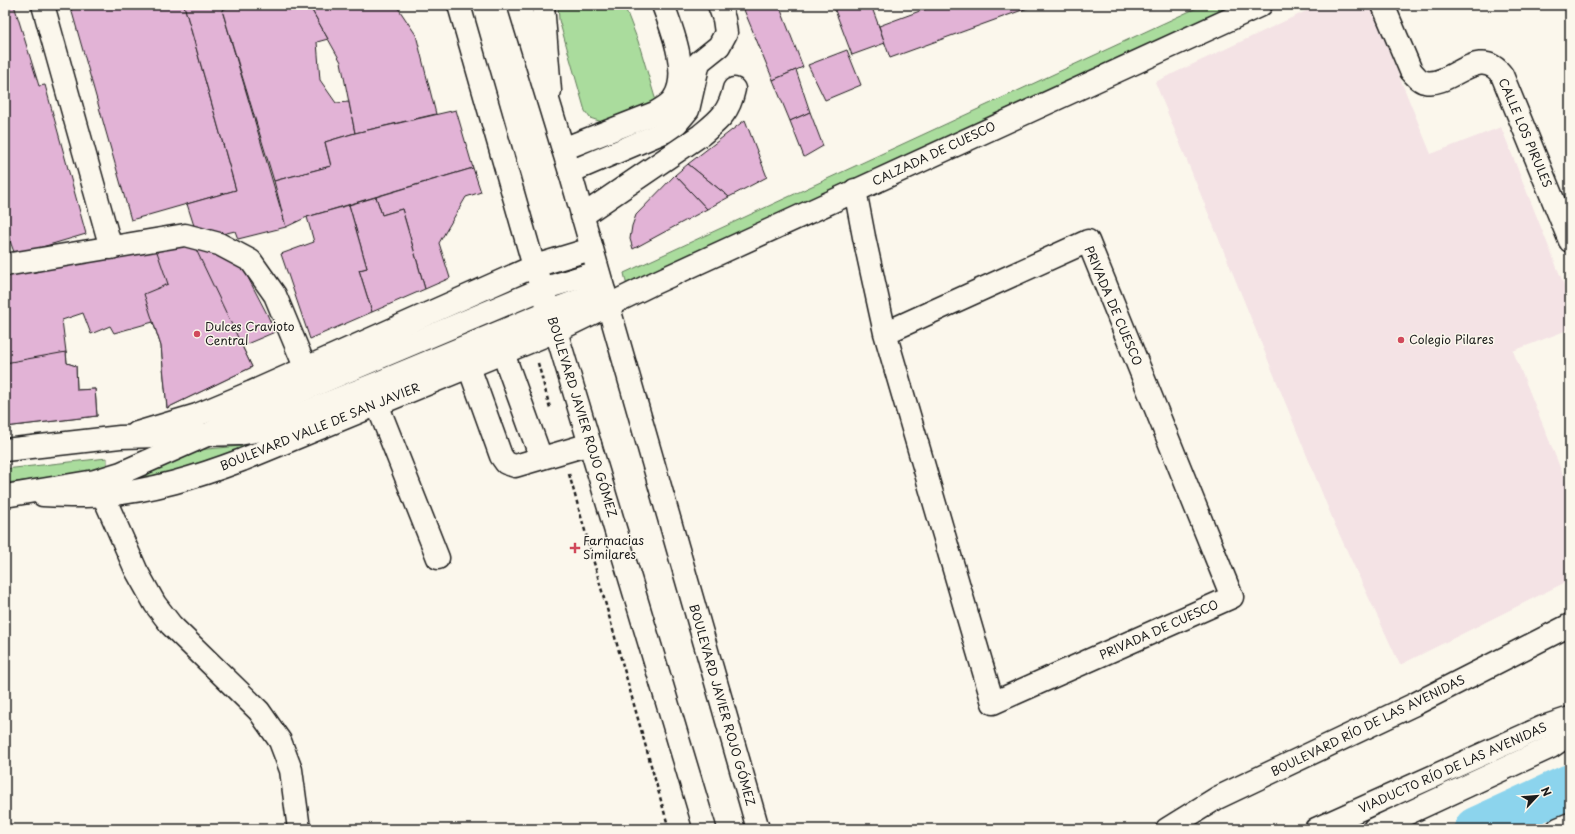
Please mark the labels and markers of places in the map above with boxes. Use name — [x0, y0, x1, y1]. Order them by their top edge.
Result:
place label: Dulces Cravioto Central — [205, 317, 295, 349]
marker: Dulces Cravioto Central — [192, 329, 202, 339]
place label: Colegio Pilares — [1409, 330, 1494, 348]
marker: Colegio Pilares — [1396, 335, 1406, 345]
place label: Farmacias Similares — [583, 531, 644, 563]
marker: Farmacias Similares — [570, 543, 580, 553]

